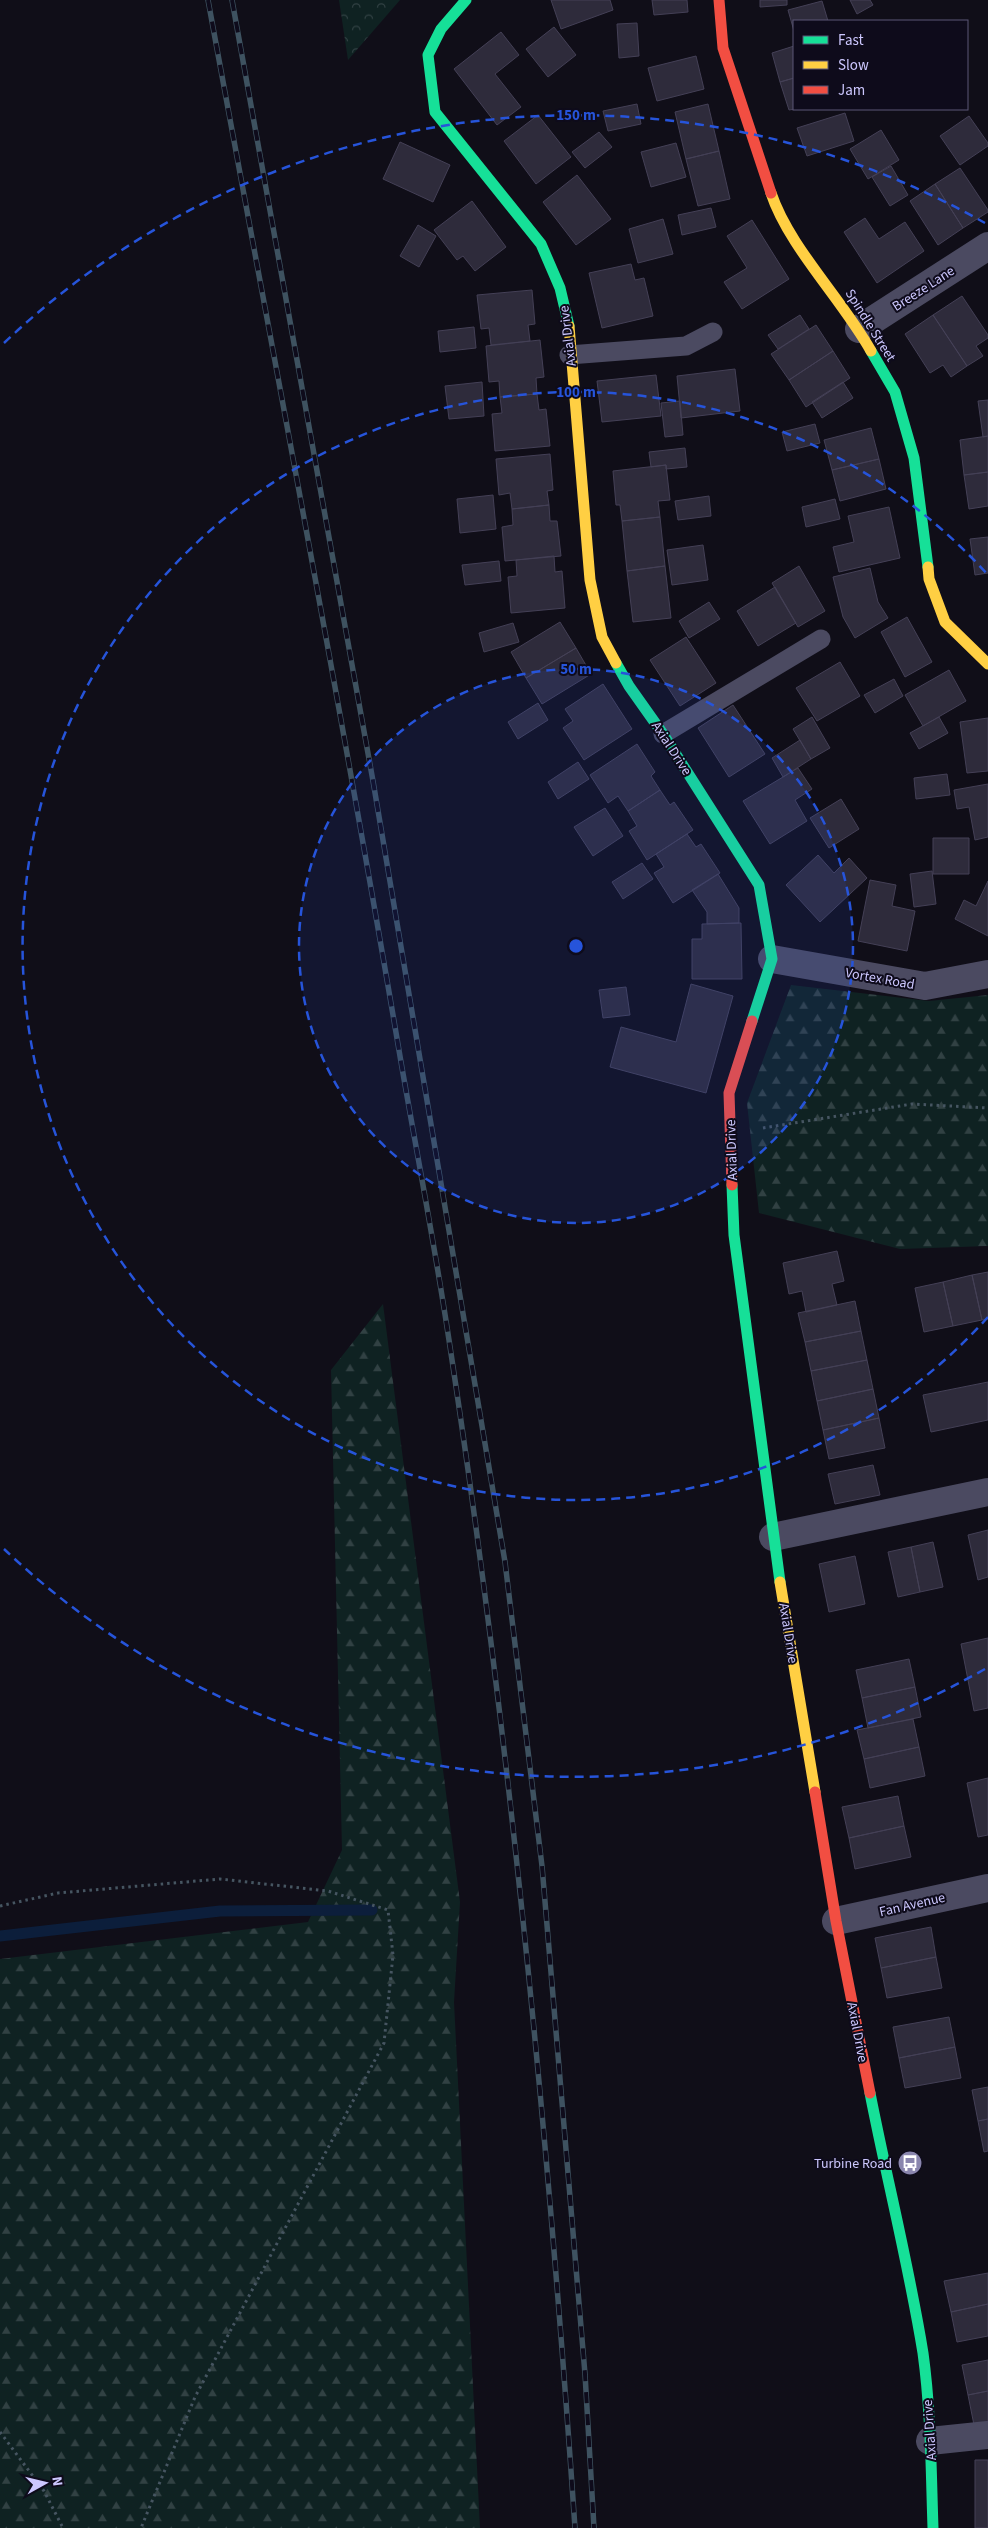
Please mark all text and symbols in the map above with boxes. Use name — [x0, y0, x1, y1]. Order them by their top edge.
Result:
legend — [793, 20, 968, 110]
text: Fast — [838, 30, 864, 51]
text: Slow — [838, 55, 869, 76]
text: Jam — [838, 80, 865, 101]
text: 150 m — [556, 105, 596, 126]
street label: Breeze Lane — [888, 261, 959, 317]
street label: Spindle Street — [840, 285, 901, 366]
street label: Axial Drive — [554, 304, 582, 367]
text: 100 m — [556, 382, 596, 403]
text: 50 m — [560, 659, 592, 680]
street label: Axial Drive — [646, 718, 696, 780]
centre of rings — [567, 937, 585, 955]
street label: Vortex Road — [844, 963, 916, 995]
street label: Axial Drive — [721, 1119, 743, 1181]
street label: Axial Drive — [773, 1601, 803, 1665]
street label: Fan Avenue — [877, 1888, 947, 1922]
street label: Axial Drive — [841, 2000, 873, 2064]
bus stop icon: Turbine Road — [897, 2150, 923, 2176]
place label: Turbine Road — [814, 2154, 892, 2174]
street label: Axial Drive — [918, 2399, 942, 2461]
north arrow — [20, 2458, 70, 2508]
text: N — [46, 2475, 67, 2487]

